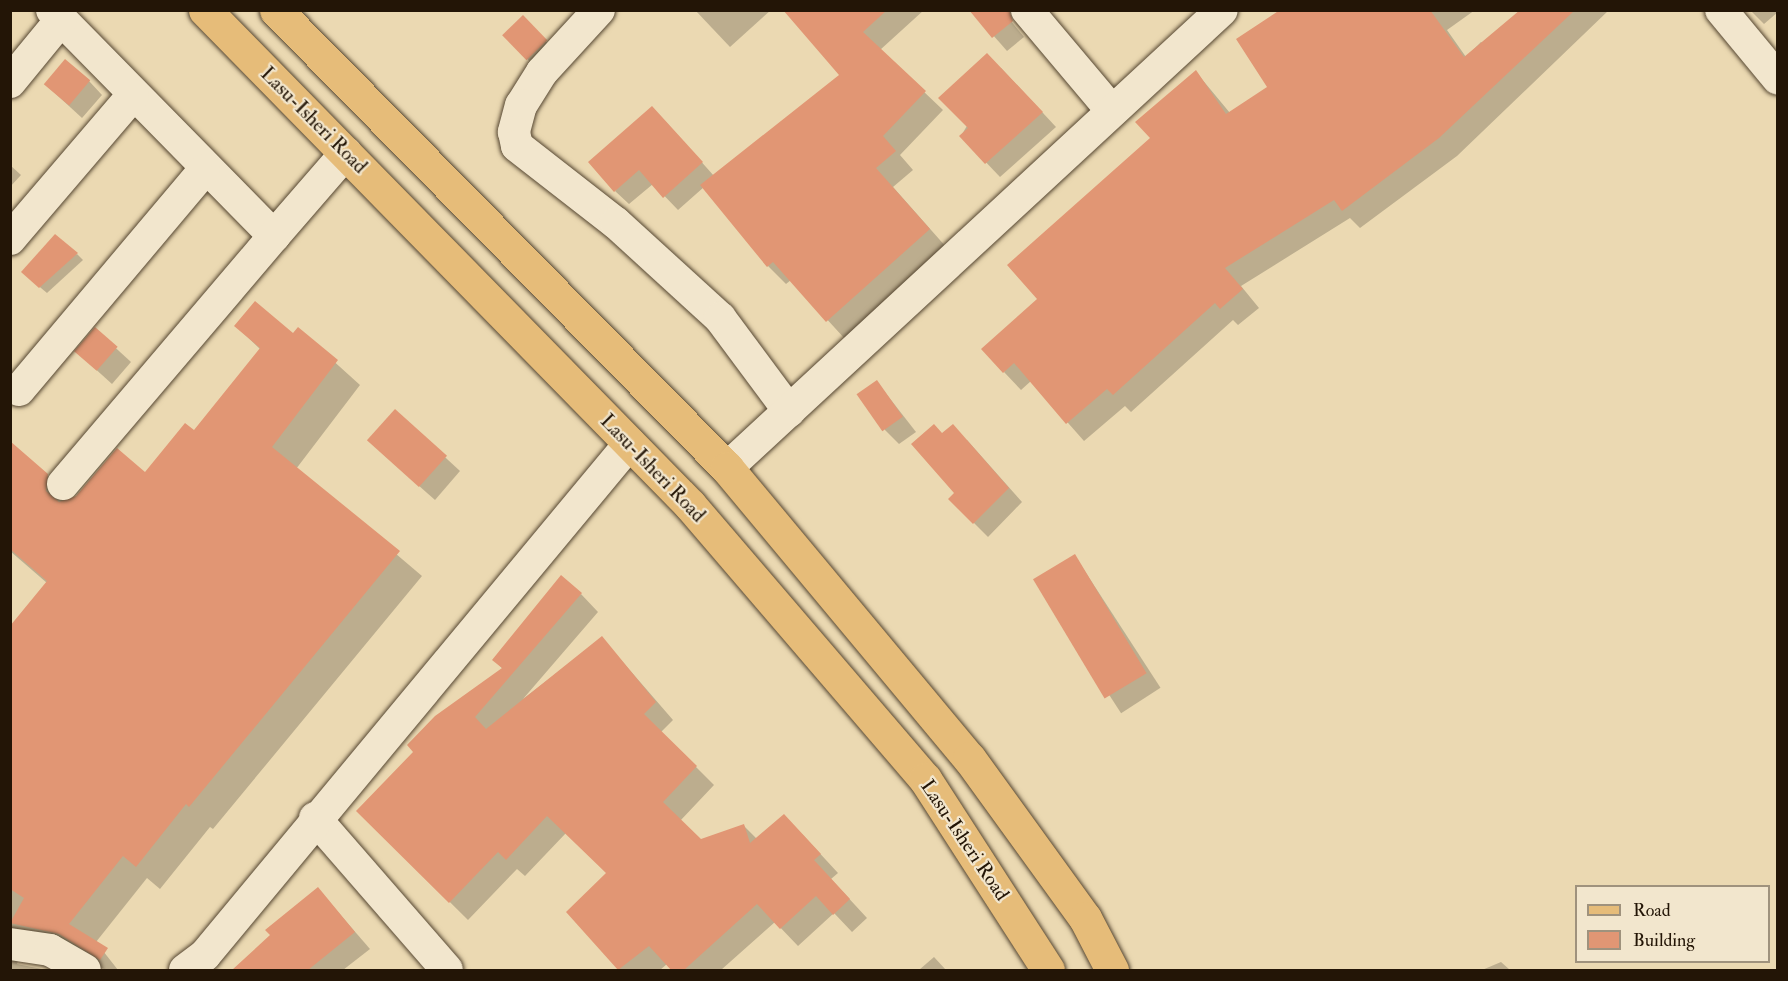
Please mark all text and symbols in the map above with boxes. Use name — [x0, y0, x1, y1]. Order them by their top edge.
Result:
street label: Lasu-Isheri Road — [256, 62, 372, 178]
street label: Lasu-Isheri Road — [595, 409, 711, 527]
street label: Lasu-Isheri Road — [916, 775, 1014, 905]
legend — [1575, 885, 1770, 963]
text: Road — [1633, 899, 1671, 922]
text: Building — [1633, 929, 1695, 952]

